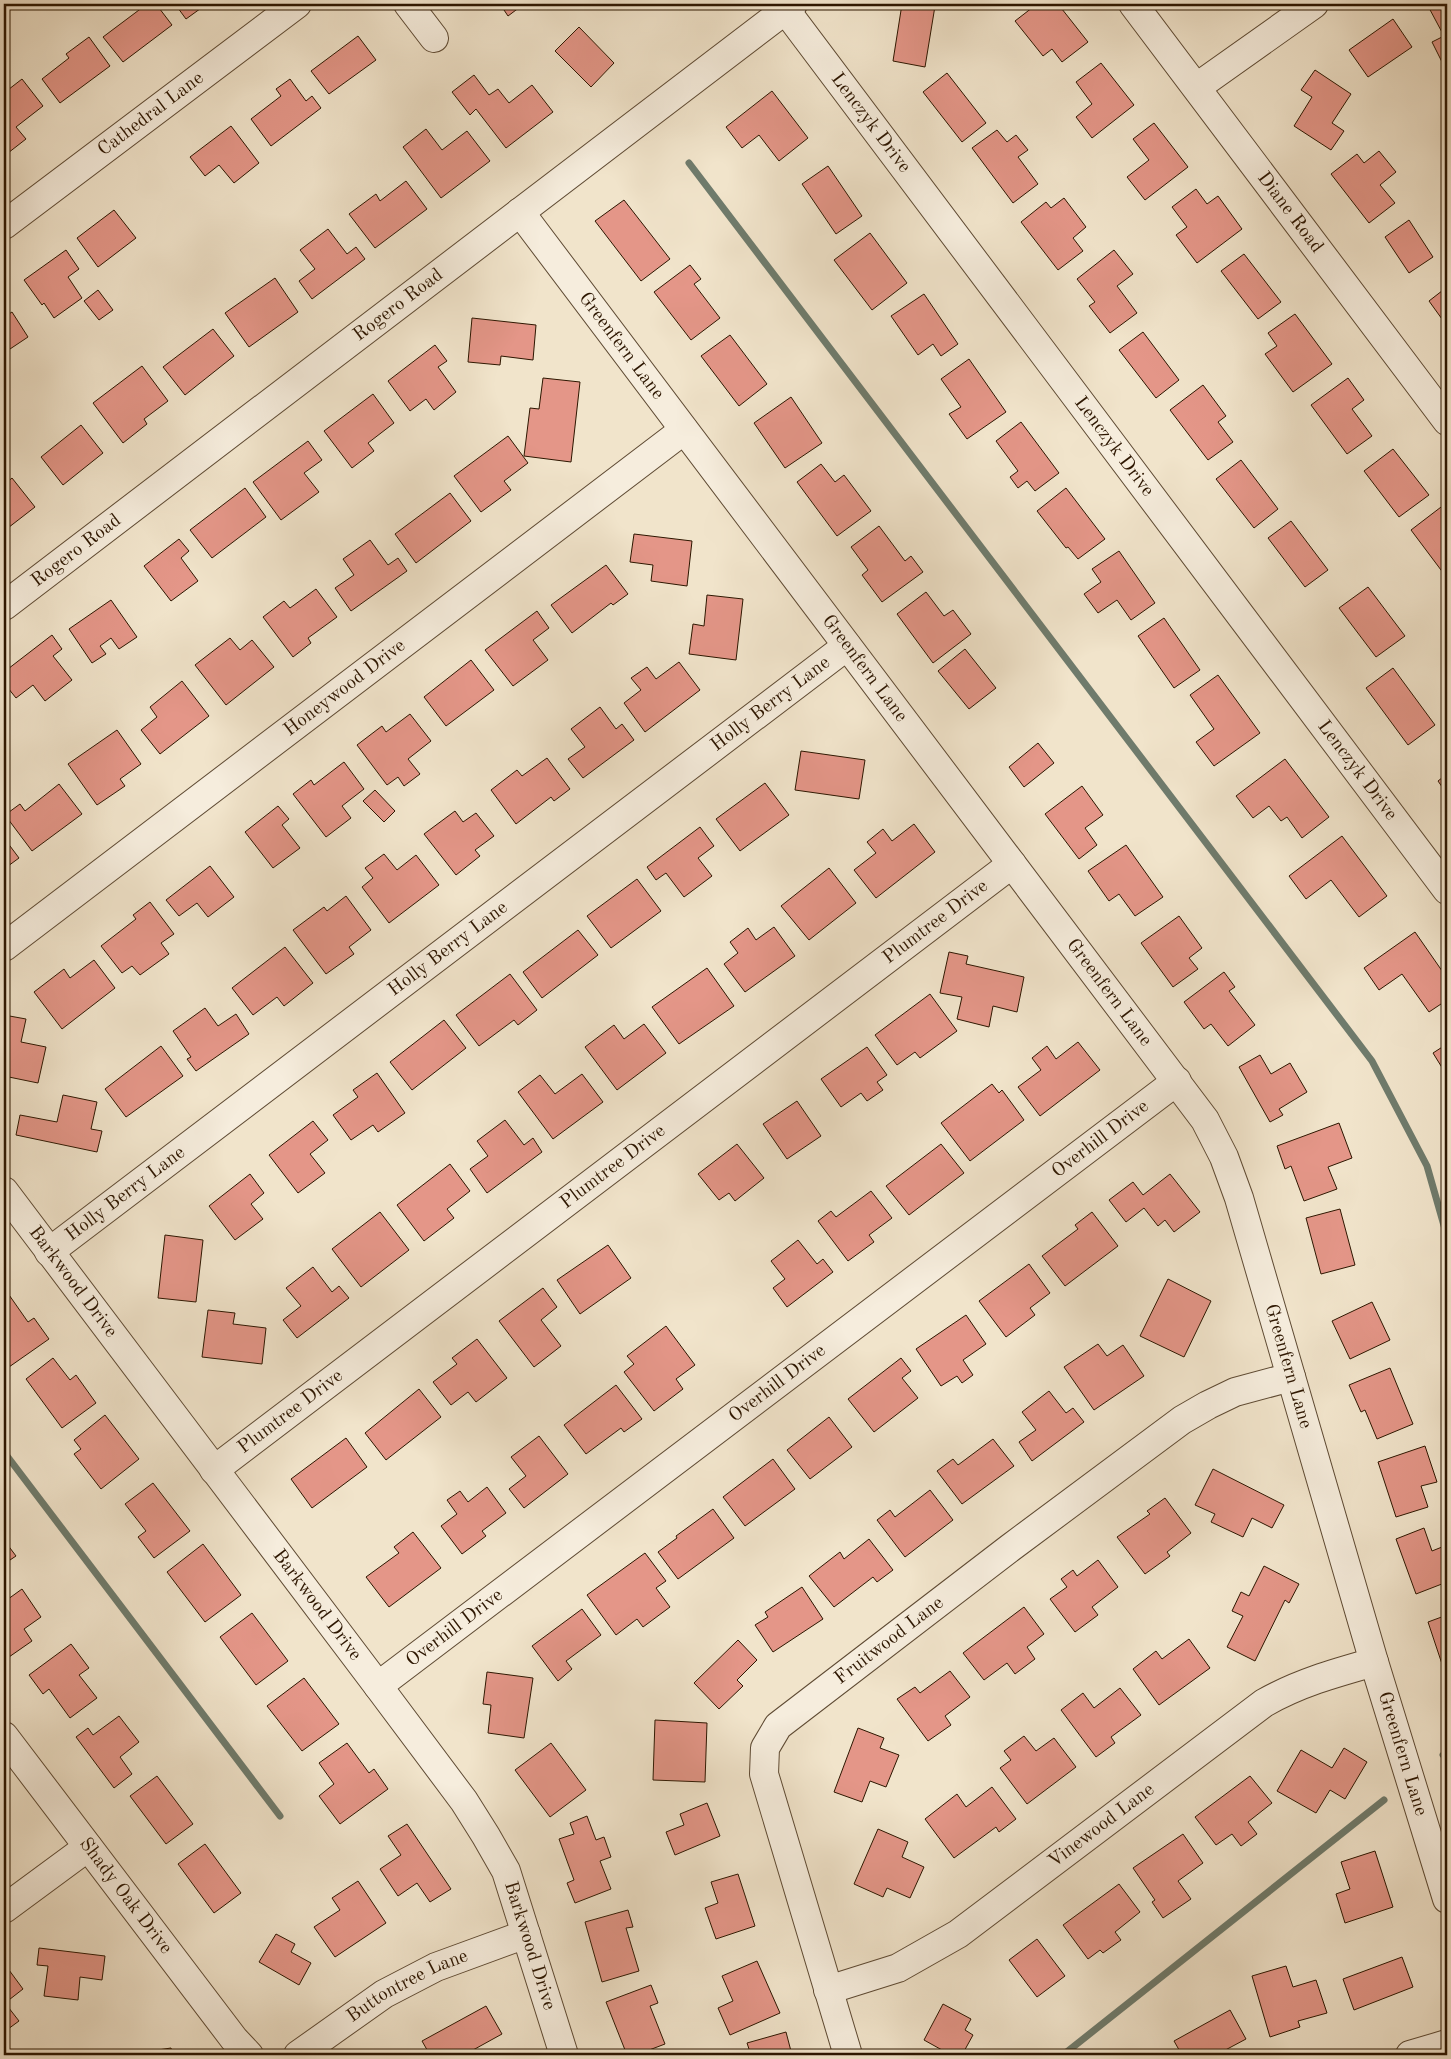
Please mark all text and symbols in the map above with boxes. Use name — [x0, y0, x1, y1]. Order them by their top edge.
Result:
street label: Cathedral Lane — [95, 68, 207, 160]
street label: Lenczyk Drive — [827, 70, 914, 177]
street label: Diane Road — [1254, 168, 1327, 257]
street label: Rogero Road — [350, 265, 447, 345]
street label: Greenfern Lane — [575, 289, 668, 403]
street label: Lenczyk Drive — [1070, 393, 1157, 500]
street label: Rogero Road — [28, 511, 125, 591]
street label: Greenfern Lane — [818, 611, 911, 726]
street label: Honeywood Drive — [280, 636, 409, 740]
street label: Holly Berry Lane — [707, 653, 834, 755]
street label: Lenczyk Drive — [1314, 717, 1401, 824]
street label: Plumtree Drive — [880, 876, 992, 968]
street label: Holly Berry Lane — [385, 898, 511, 1000]
street label: Greenfern Lane — [1063, 936, 1155, 1050]
street label: Overhill Drive — [1048, 1097, 1152, 1182]
street label: Plumtree Drive — [557, 1121, 669, 1213]
street label: Holly Berry Lane — [62, 1143, 189, 1245]
street label: Barkwood Drive — [25, 1223, 121, 1341]
street label: Greenfern Lane — [1261, 1302, 1315, 1431]
street label: Overhill Drive — [726, 1341, 829, 1426]
street label: Plumtree Drive — [234, 1366, 346, 1458]
street label: Barkwood Drive — [269, 1546, 365, 1664]
street label: Overhill Drive — [403, 1586, 506, 1671]
street label: Fruitwood Lane — [831, 1593, 947, 1688]
street label: Greenfern Lane — [1374, 1689, 1430, 1818]
street label: Vinewood Lane — [1045, 1780, 1158, 1872]
street label: Shady Oak Drive — [76, 1834, 176, 1958]
street label: Barkwood Drive — [500, 1879, 559, 2012]
street label: Buttontree Lane — [344, 1947, 471, 2027]

